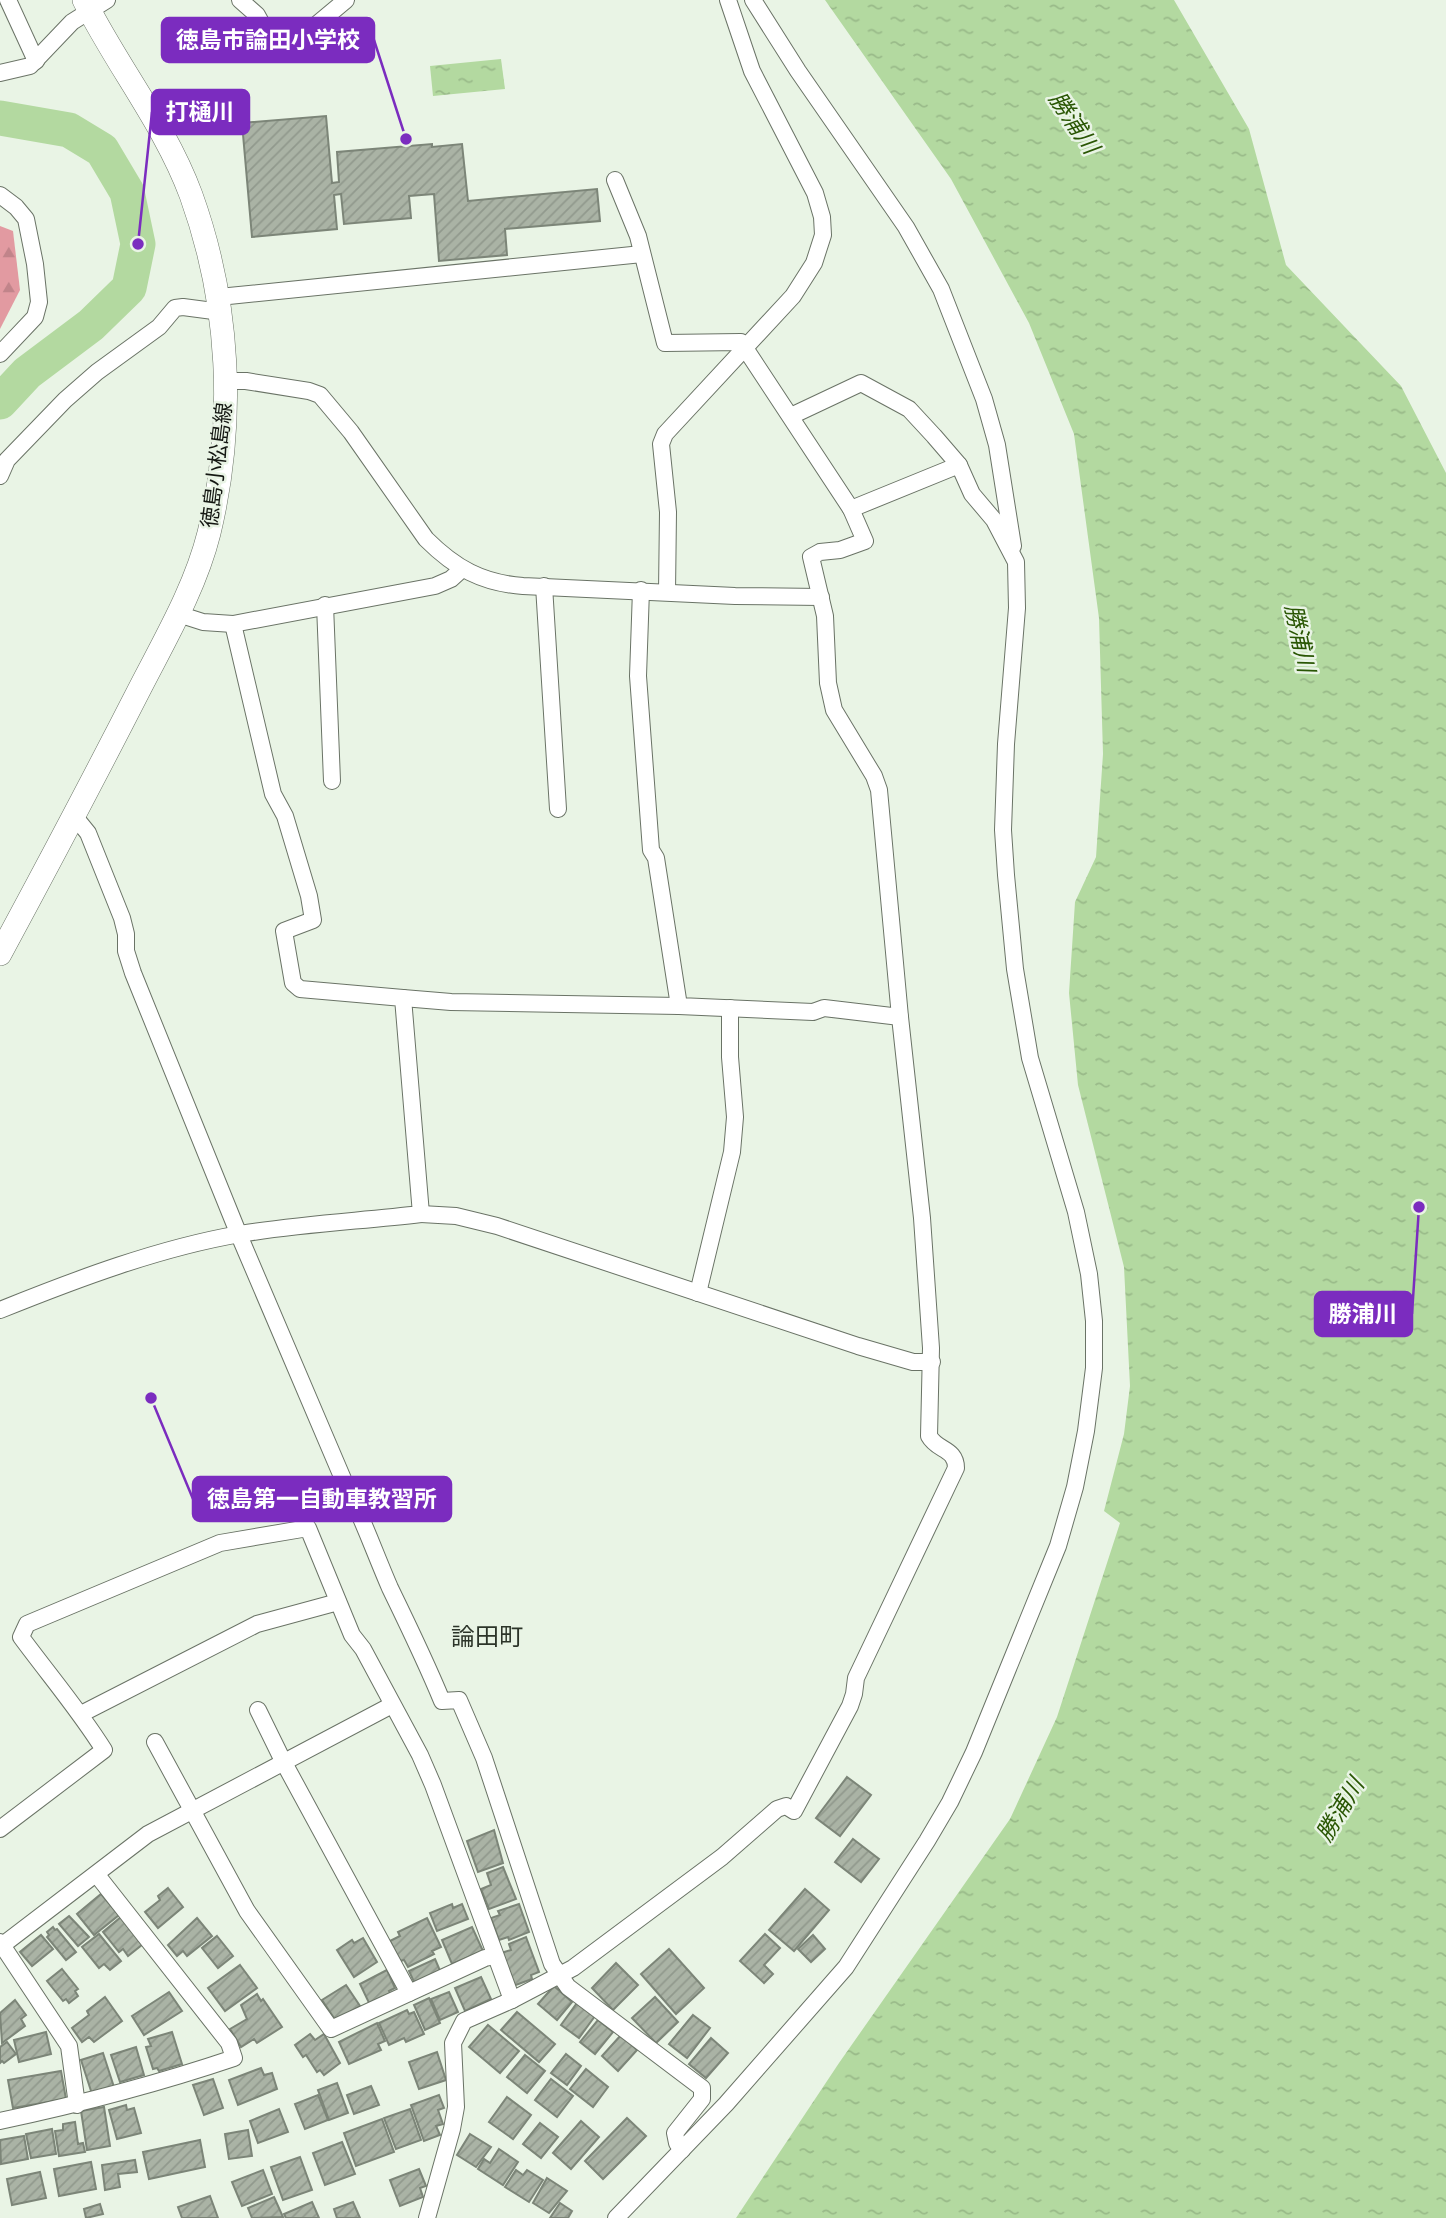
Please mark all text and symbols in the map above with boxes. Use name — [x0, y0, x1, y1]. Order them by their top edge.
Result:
callout: 徳島市論田小学校 — [162, 18, 374, 62]
text: 徳島市論田小学校 — [176, 24, 360, 54]
water label: 勝浦川 — [1043, 85, 1108, 161]
callout: 打樋川 — [152, 90, 249, 134]
text: 打樋川 — [166, 96, 235, 126]
street label: 徳島小松島線 — [194, 401, 238, 529]
water label: 勝浦川 — [1279, 601, 1323, 678]
callout: 勝浦川 — [1315, 1292, 1412, 1336]
text: 勝浦川 — [1329, 1298, 1398, 1328]
callout: 徳島第一自動車教習所 — [193, 1477, 451, 1521]
text: 徳島第一自動車教習所 — [207, 1483, 437, 1513]
district label: 論田町 — [451, 1620, 523, 1652]
water label: 勝浦川 — [1308, 1769, 1371, 1846]

